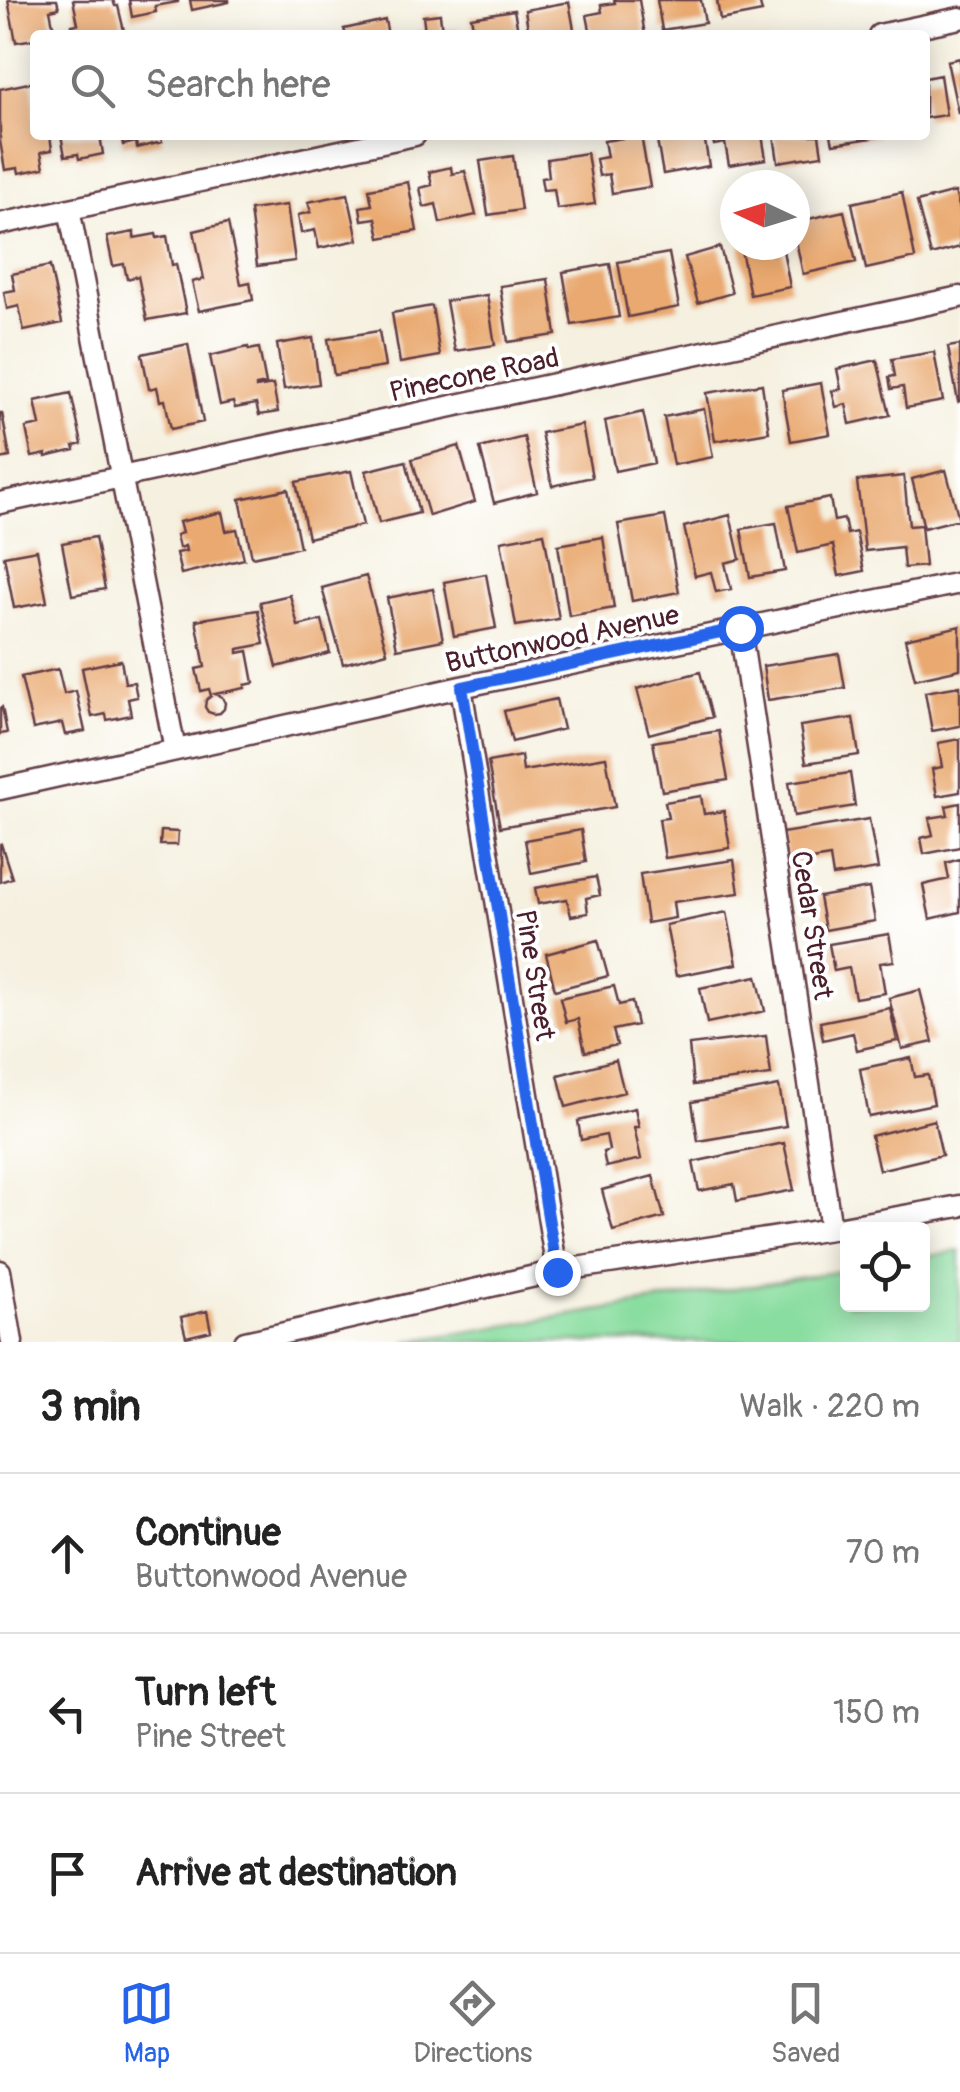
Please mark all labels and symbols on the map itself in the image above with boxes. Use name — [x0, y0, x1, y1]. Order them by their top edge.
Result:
north arrow — [720, 170, 810, 260]
street label: Pinecone Road — [386, 340, 562, 411]
street label: Buttonwood Avenue — [442, 598, 683, 681]
route start — [718, 606, 764, 652]
street label: Cedar Street — [783, 848, 841, 1003]
street label: Pine Street — [507, 907, 562, 1044]
route end — [535, 1250, 581, 1296]

